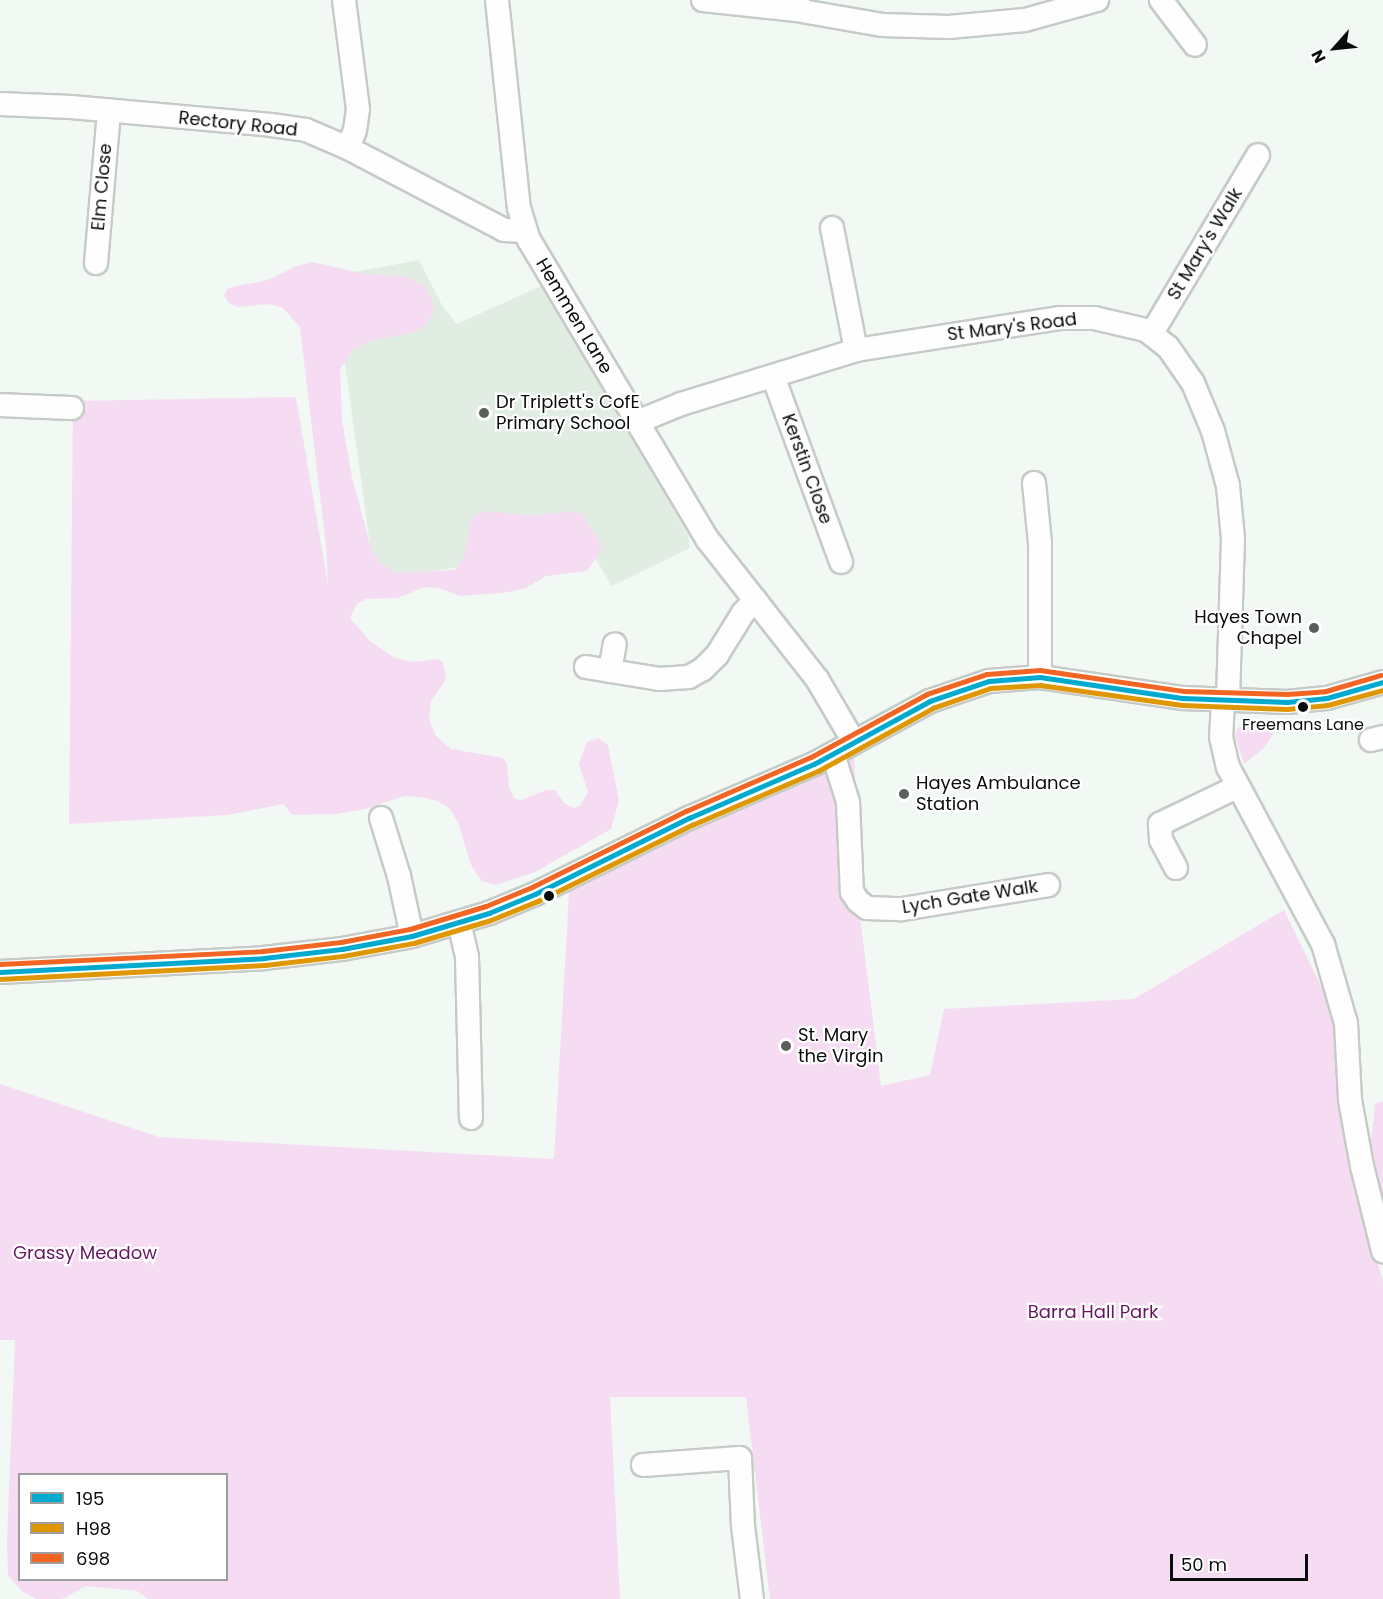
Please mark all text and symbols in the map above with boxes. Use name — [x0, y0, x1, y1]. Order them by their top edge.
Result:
north arrow — [1305, 18, 1365, 78]
text: N — [1306, 46, 1332, 67]
street label: Rectory Road — [177, 107, 299, 141]
street label: Elm Close — [87, 143, 117, 231]
street label: St Mary's Walk — [1163, 184, 1247, 304]
street label: Hemmen Lane — [531, 254, 617, 378]
street label: St Mary's Road — [946, 308, 1078, 346]
place label: Dr Triplett's CofE Primary School — [496, 392, 640, 434]
marker: Dr Triplett's CofE Primary School — [477, 406, 491, 420]
street label: Kerstin Close — [777, 411, 837, 527]
place label: Hayes Town Chapel — [1194, 607, 1302, 650]
marker: Hayes Town Chapel — [1307, 621, 1321, 635]
marker: Freemans Lane — [1297, 701, 1309, 713]
place label: Freemans Lane — [1242, 715, 1364, 735]
place label: Hayes Ambulance Station — [916, 773, 1081, 816]
marker: Hayes Ambulance Station — [897, 787, 911, 801]
street label: Lych Gate Walk — [901, 876, 1039, 918]
unlabelled marker — [543, 890, 555, 902]
place label: St. Mary the Virgin — [798, 1025, 883, 1068]
marker: St. Mary the Virgin — [779, 1039, 793, 1053]
park label: Grassy Meadow — [13, 1242, 157, 1264]
park label: Barra Hall Park — [1028, 1301, 1158, 1323]
legend — [18, 1473, 228, 1581]
text: 195 — [76, 1486, 104, 1511]
text: H98 — [76, 1516, 111, 1541]
scale bar — [1173, 1542, 1311, 1580]
text: 698 — [76, 1546, 110, 1571]
text: 50 m — [1181, 1552, 1227, 1577]

